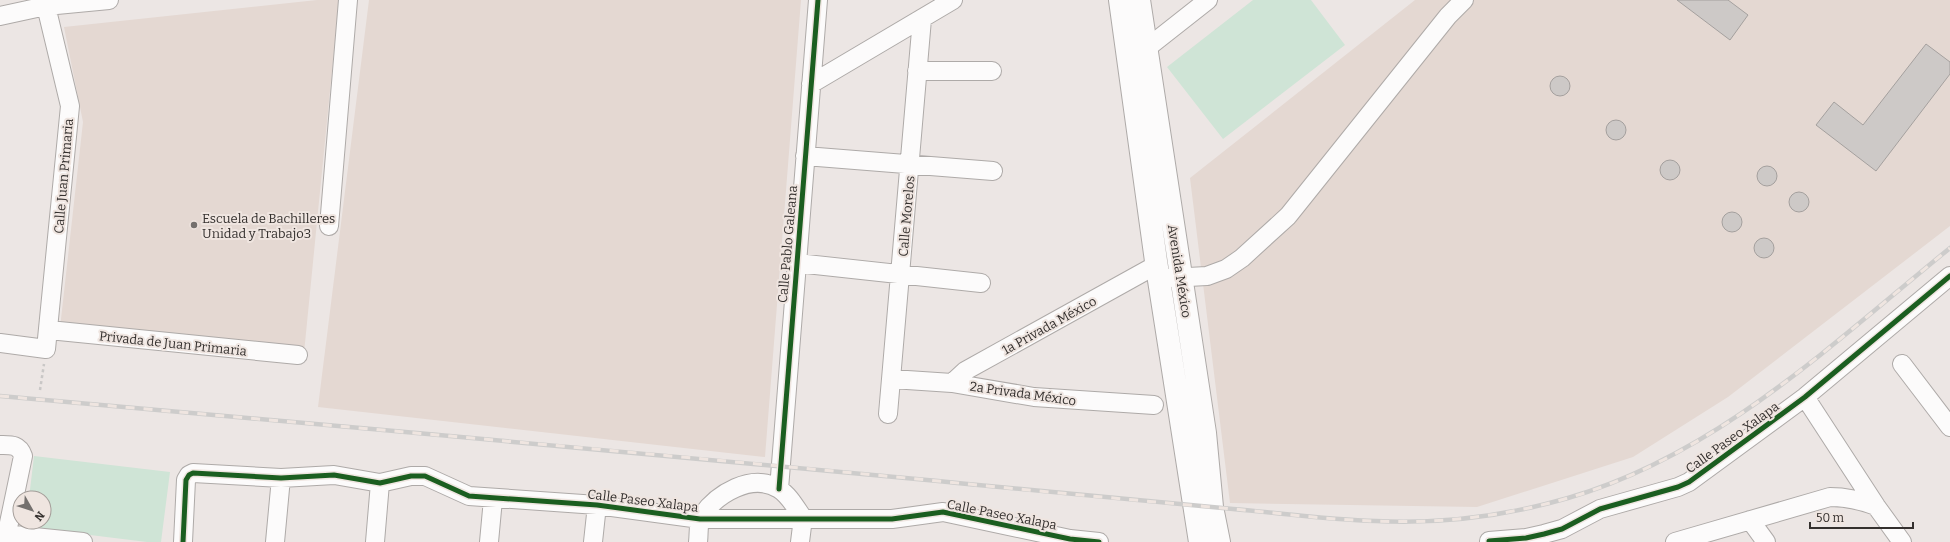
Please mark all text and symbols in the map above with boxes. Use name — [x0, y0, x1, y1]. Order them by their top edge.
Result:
street label: Calle Juan Primaria — [51, 118, 76, 234]
street label: Calle Morelos — [895, 175, 918, 257]
street label: Calle Pablo Galeana — [775, 185, 800, 304]
place label: Escuela de Bachilleres Unidad y Trabajo3 — [202, 211, 335, 241]
marker: Escuela de Bachilleres Unidad y Trabajo3 — [189, 220, 199, 230]
street label: Avenida México — [1165, 223, 1194, 319]
street label: 1a Privada México — [999, 293, 1099, 358]
street label: Privada de Juan Primaria — [98, 328, 247, 359]
street label: 2a Privada México — [969, 379, 1077, 408]
street label: Calle Paseo Xalapa — [1683, 399, 1782, 476]
street label: Calle Paseo Xalapa — [587, 486, 699, 515]
north arrow — [12, 490, 52, 530]
street label: Calle Paseo Xalapa — [946, 496, 1058, 532]
scale bar — [1810, 504, 1913, 530]
text: N — [31, 509, 47, 524]
text: 50 m — [1816, 511, 1845, 525]

